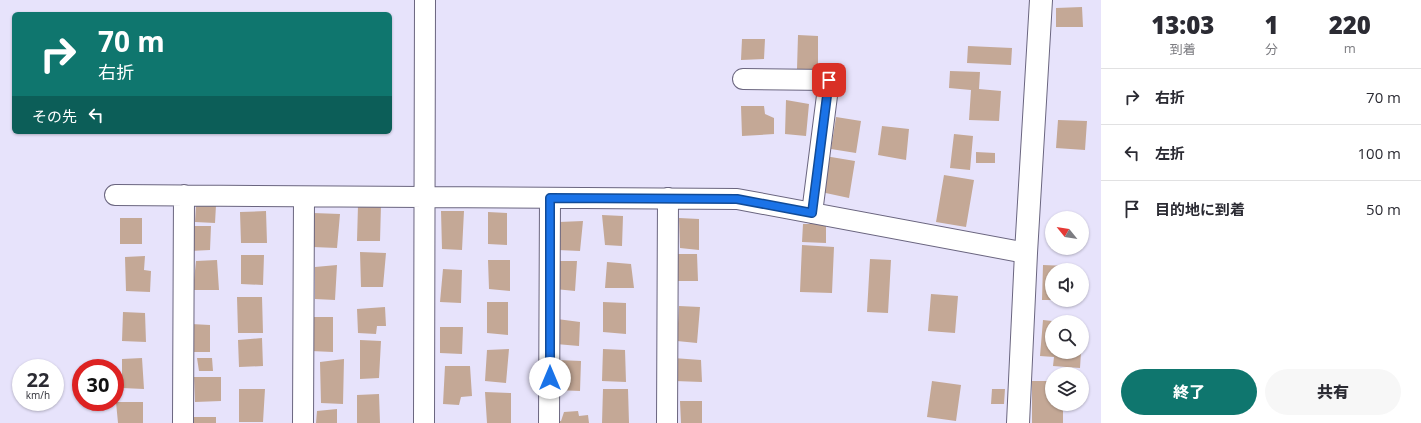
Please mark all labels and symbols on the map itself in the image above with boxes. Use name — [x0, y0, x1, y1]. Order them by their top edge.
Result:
pin — [812, 63, 846, 97]
north arrow — [1045, 211, 1089, 255]
position arrow — [529, 357, 571, 399]
speed limit sign: 30 — [72, 359, 124, 411]

